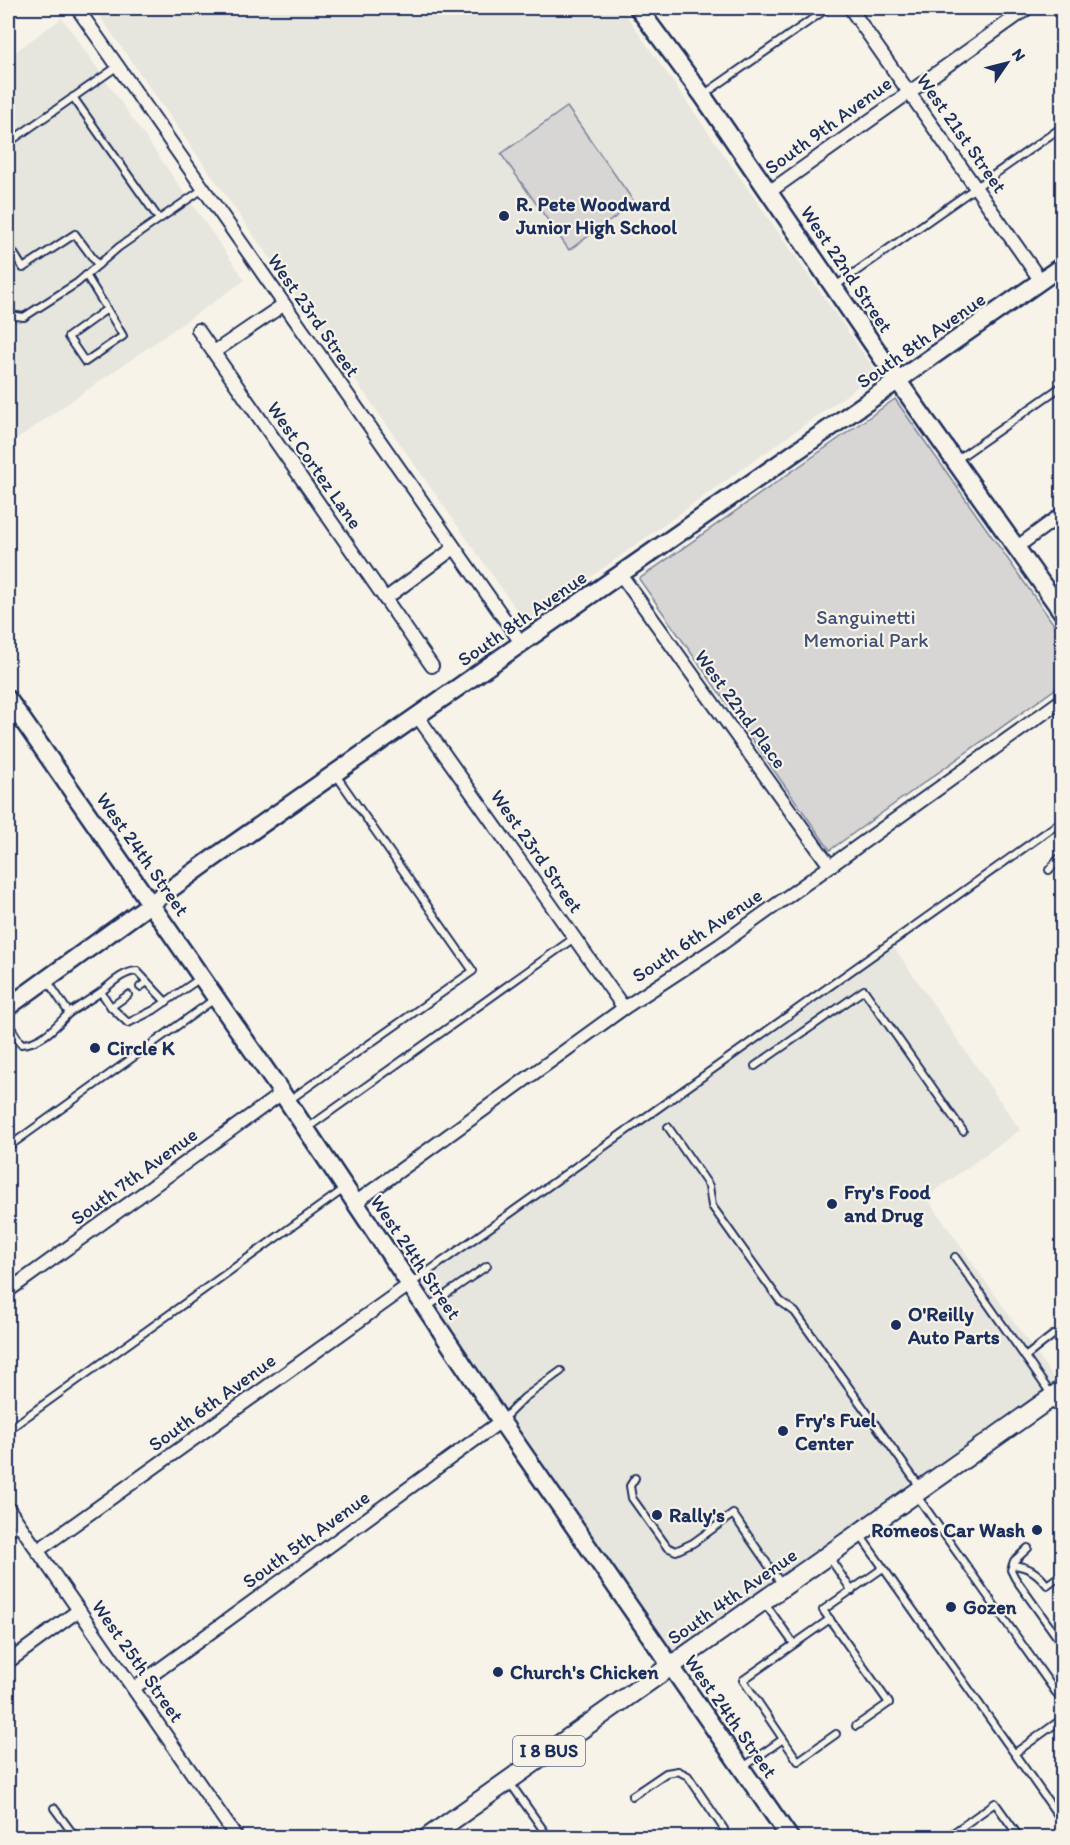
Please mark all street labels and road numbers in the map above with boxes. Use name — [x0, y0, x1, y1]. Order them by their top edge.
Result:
street label: West 21st Street — [912, 68, 1012, 198]
street label: South 9th Avenue — [760, 71, 896, 179]
street label: West 22nd Street — [796, 201, 898, 337]
street label: West 23rd Street — [263, 249, 365, 381]
street label: South 8th Avenue — [852, 287, 990, 393]
street label: West Cortez Lane — [262, 397, 368, 533]
street label: South 8th Avenue — [453, 565, 591, 671]
street label: West 22nd Place — [690, 645, 792, 773]
street label: West 23rd Street — [486, 785, 588, 917]
street label: West 24th Street — [91, 788, 195, 920]
street label: South 6th Avenue — [627, 883, 767, 987]
street label: South 7th Avenue — [66, 1122, 202, 1230]
street label: West 24th Street — [365, 1190, 467, 1324]
street label: South 6th Avenue — [144, 1348, 280, 1456]
street label: South 5th Avenue — [238, 1485, 374, 1593]
street label: South 4th Avenue — [662, 1542, 802, 1650]
street label: West 25th Street — [87, 1595, 189, 1727]
street label: West 24th Street — [679, 1650, 783, 1782]
road number: I 8 BUS — [513, 1736, 585, 1766]

